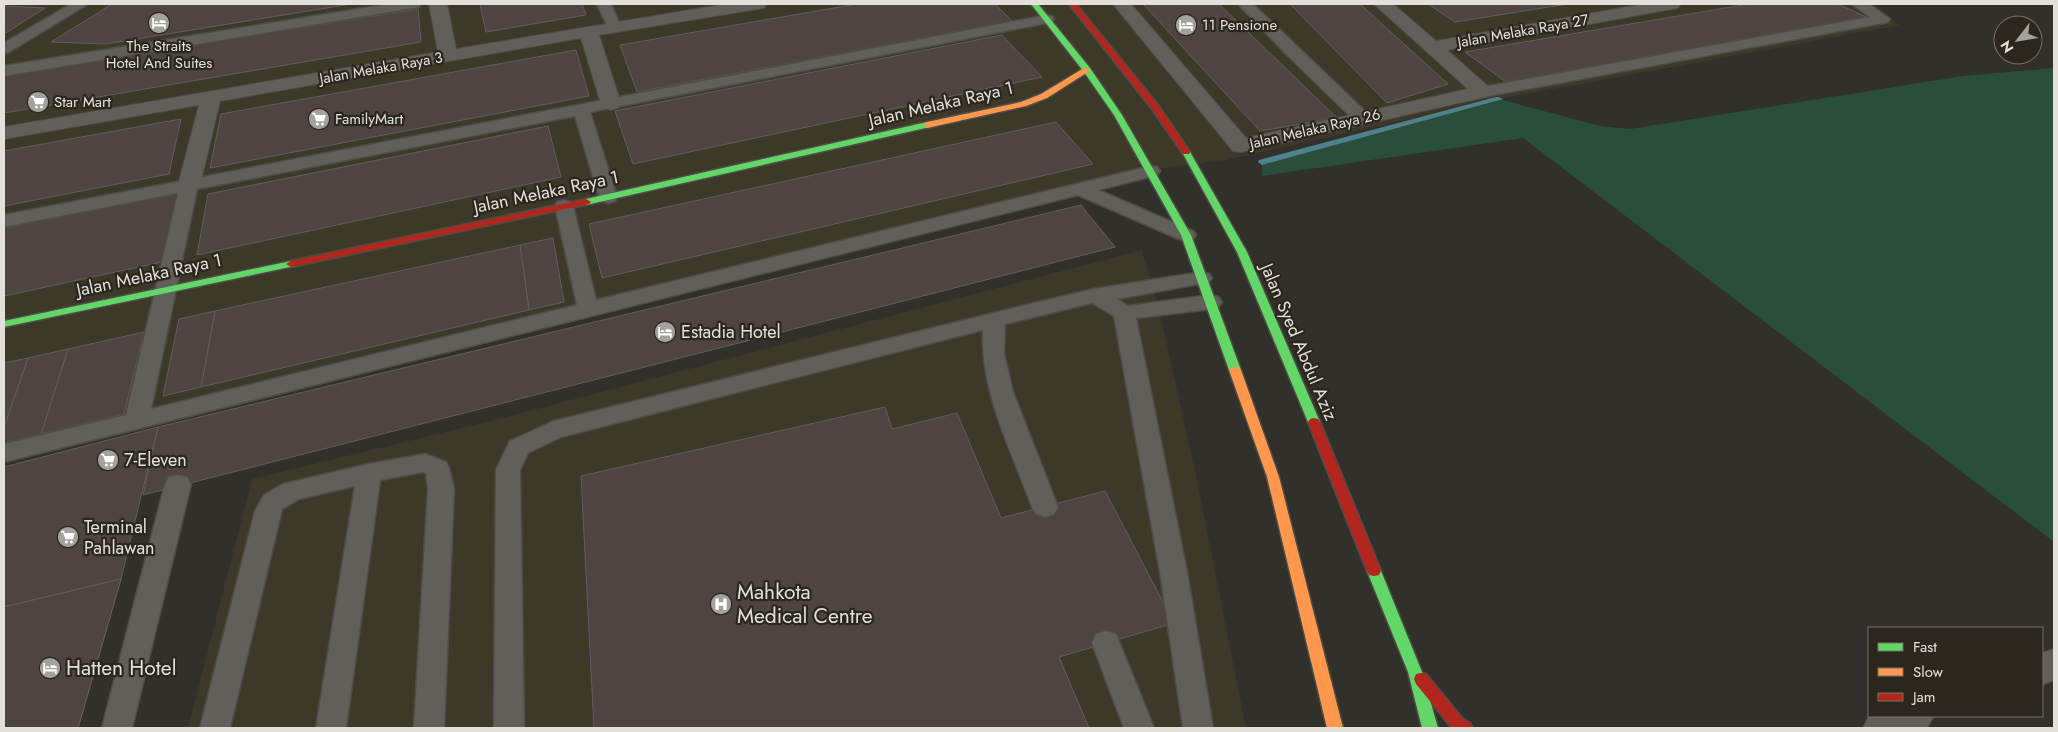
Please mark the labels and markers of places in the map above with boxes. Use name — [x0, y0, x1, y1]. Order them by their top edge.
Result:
hotel icon: The Straits Hotel And Suites — [147, 11, 171, 35]
hotel icon: 11 Pensione — [1174, 13, 1198, 37]
place label: 11 Pensione — [1202, 14, 1277, 36]
place label: The Straits Hotel And Suites — [106, 35, 212, 74]
supermarket icon: Star Mart — [26, 90, 50, 114]
place label: Star Mart — [54, 91, 111, 113]
supermarket icon: FamilyMart — [307, 107, 331, 131]
place label: FamilyMart — [335, 108, 403, 130]
place label: Estadia Hotel — [681, 319, 781, 345]
hotel icon: Estadia Hotel — [653, 320, 677, 344]
place label: 7-Eleven — [124, 447, 187, 473]
supermarket icon: 7-Eleven — [96, 448, 120, 472]
place label: Terminal Pahlawan — [84, 514, 155, 561]
supermarket icon: Terminal Pahlawan — [56, 525, 80, 549]
place label: Mahkota Medical Centre — [737, 577, 873, 631]
hospital icon: Mahkota Medical Centre — [709, 592, 733, 616]
place label: Hatten Hotel — [66, 653, 177, 683]
hotel icon: Hatten Hotel — [38, 656, 62, 680]

